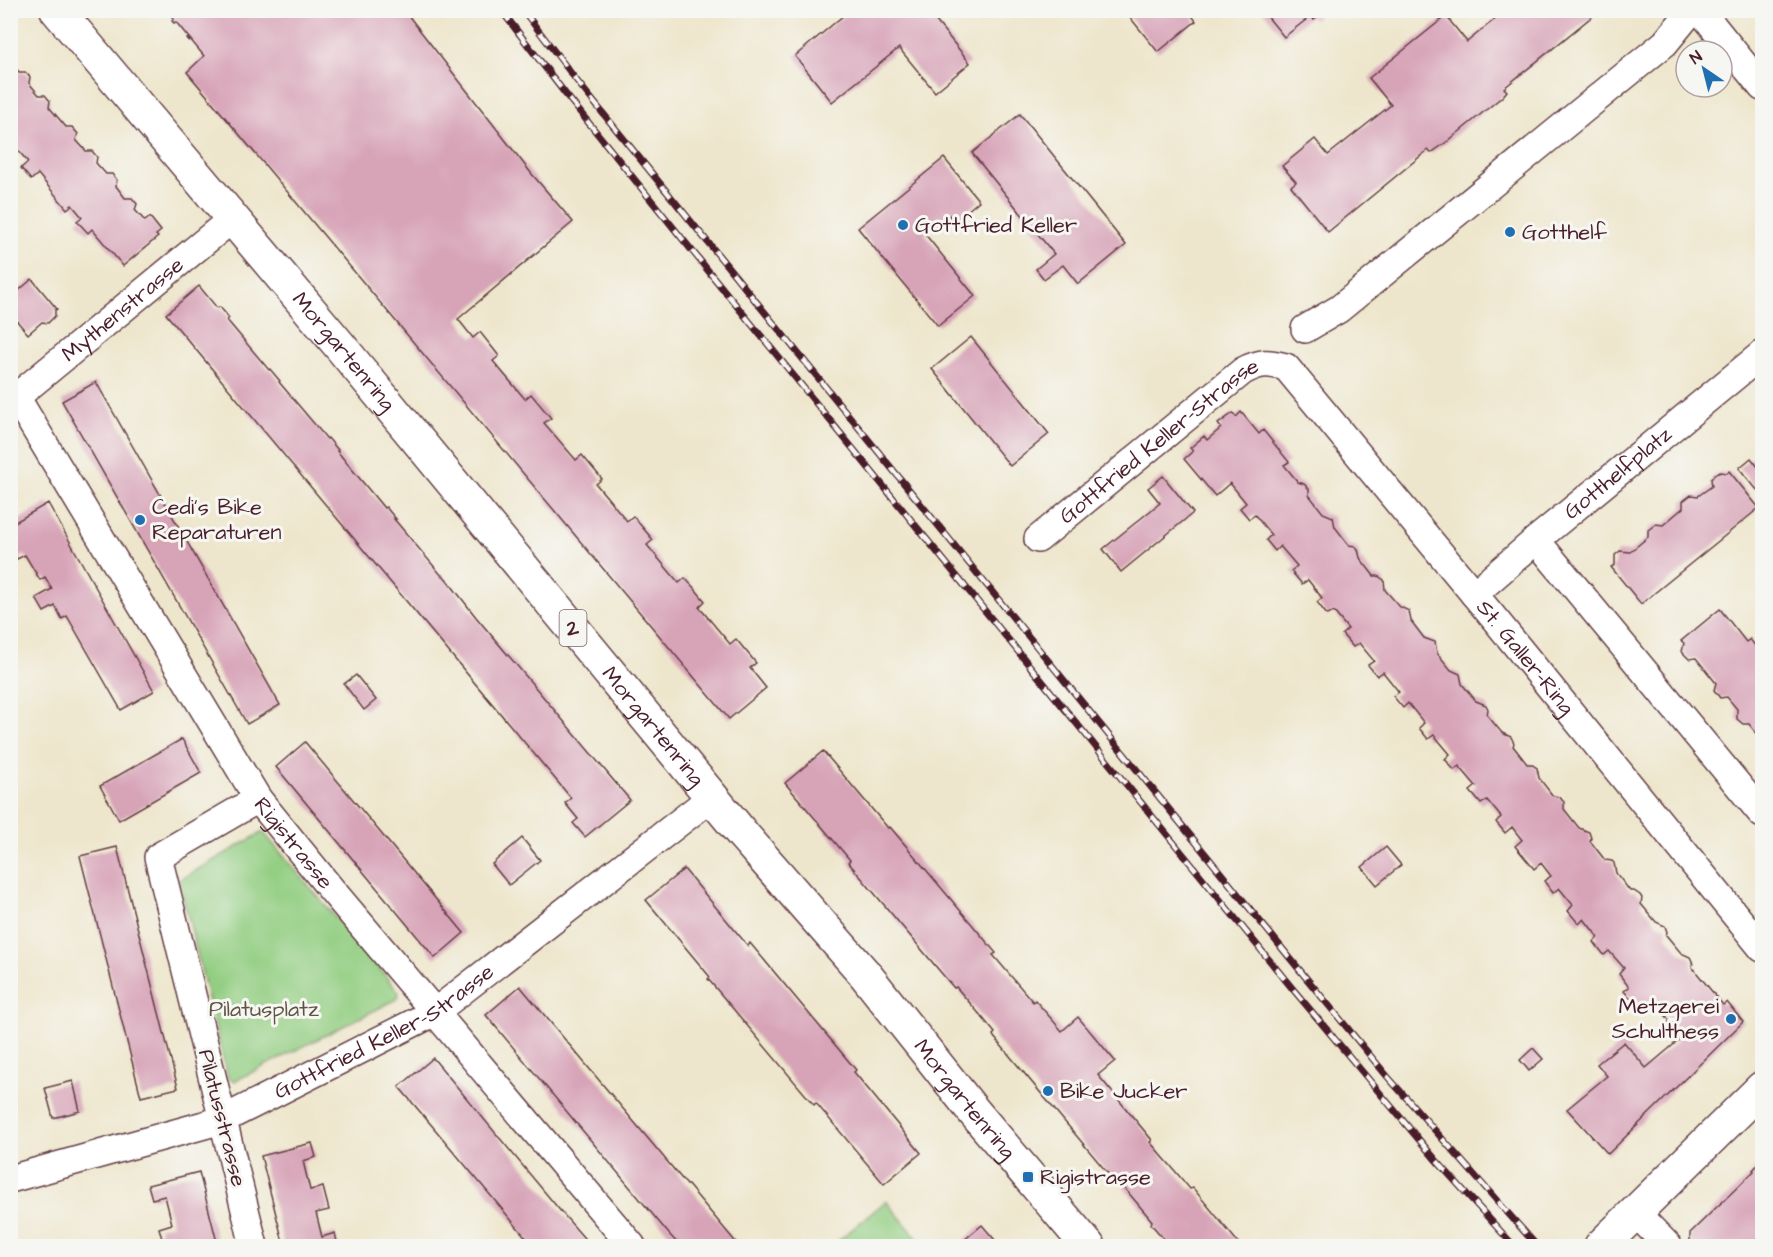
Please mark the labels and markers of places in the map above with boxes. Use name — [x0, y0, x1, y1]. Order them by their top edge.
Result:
place label: Gottfried Keller — [915, 210, 1077, 241]
place label: Gotthelf — [1522, 217, 1608, 248]
marker: Gottfried Keller — [896, 218, 910, 232]
marker: Gotthelf — [1503, 225, 1517, 239]
place label: Cedi's Bike Reparaturen — [152, 492, 281, 548]
marker: Cedi's Bike Reparaturen — [133, 513, 147, 527]
place label: Metzgerei Schulthess — [1612, 991, 1719, 1047]
marker: Metzgerei Schulthess — [1724, 1012, 1738, 1026]
place label: Bike Jucker — [1060, 1076, 1188, 1107]
marker: Bike Jucker — [1041, 1084, 1055, 1098]
place label: Rigistrasse — [1040, 1162, 1151, 1194]
marker: Rigistrasse — [1021, 1170, 1035, 1184]

